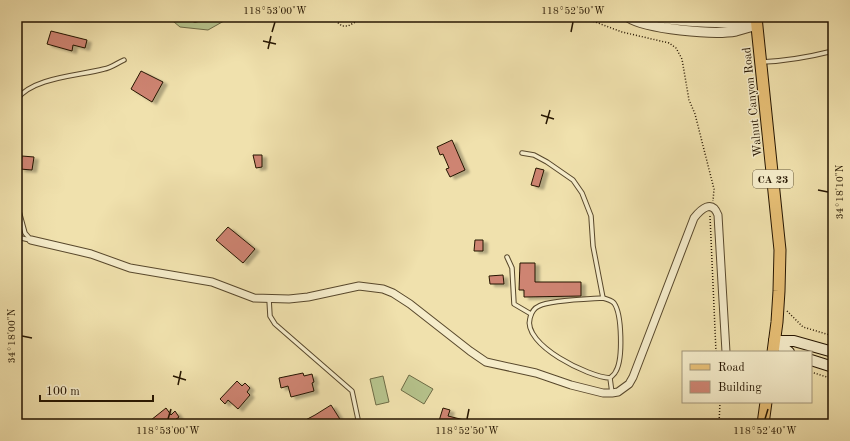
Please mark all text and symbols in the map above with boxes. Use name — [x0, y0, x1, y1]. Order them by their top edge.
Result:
text: 118°53'00"W — [243, 6, 307, 16]
text: 118°52'50"W — [541, 6, 605, 16]
street label: Walnut Canyon Road — [741, 46, 765, 157]
text: 34°18'10"N — [835, 164, 845, 219]
road number: CA 23 — [753, 170, 793, 188]
text: 34°18'00"N — [7, 308, 17, 363]
legend — [682, 351, 812, 403]
text: Road — [718, 362, 745, 374]
scale bar — [40, 377, 153, 403]
text: Building — [718, 382, 762, 394]
text: 100 m — [46, 386, 80, 398]
text: 118°53'00"W — [136, 426, 200, 436]
text: 118°52'50"W — [435, 426, 499, 436]
text: 118°52'40"W — [733, 426, 797, 436]

